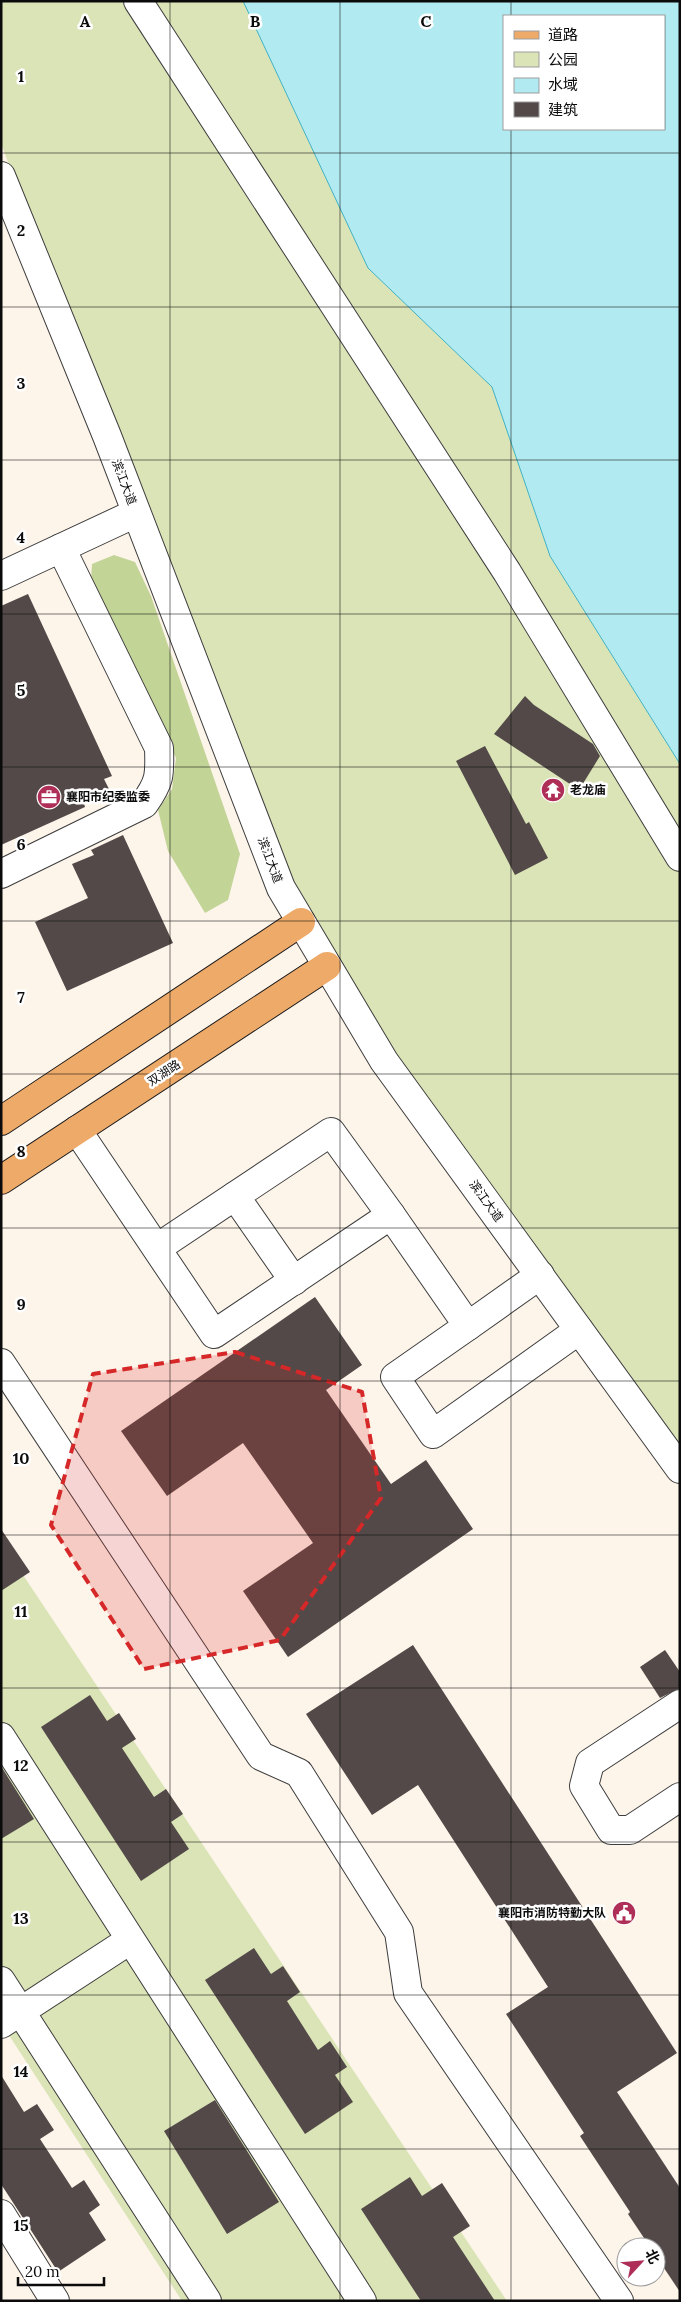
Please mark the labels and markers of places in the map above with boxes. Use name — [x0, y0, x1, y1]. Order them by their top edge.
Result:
temple icon: 老龙庙 — [540, 777, 566, 803]
place label: 老龙庙 — [570, 782, 606, 797]
office icon: 襄阳市纪委监委 — [36, 784, 62, 810]
place label: 襄阳市纪委监委 — [66, 789, 150, 804]
public building icon: 襄阳市消防特勤大队 — [611, 1900, 637, 1926]
place label: 襄阳市消防特勤大队 — [498, 1905, 606, 1920]

